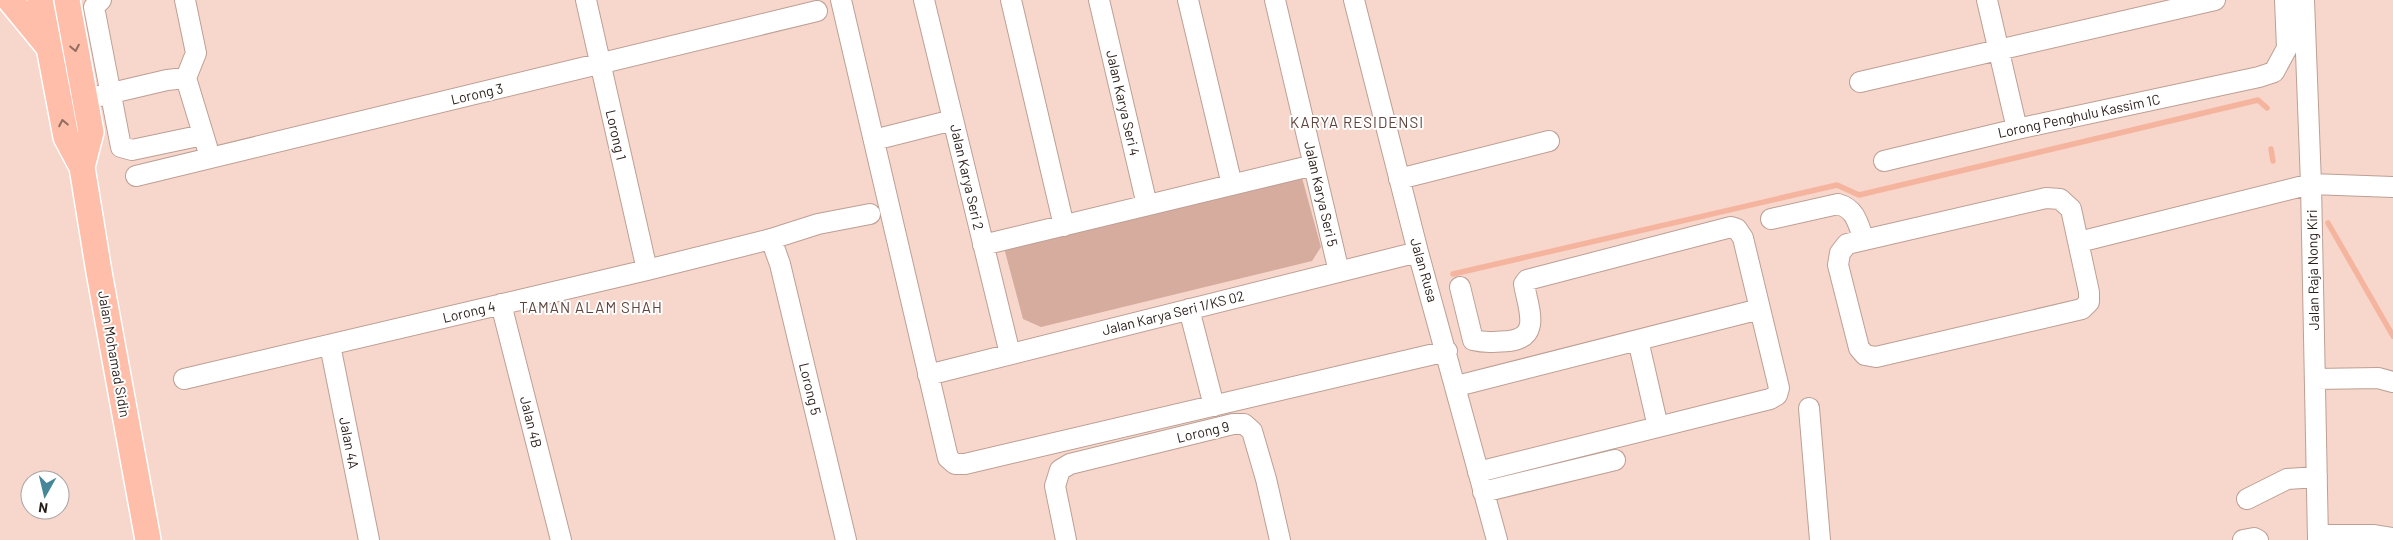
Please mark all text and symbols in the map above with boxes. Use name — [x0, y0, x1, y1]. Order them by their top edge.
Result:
one-way arrow — [70, 44, 80, 52]
street label: Jalan Karya Seri 4 — [1103, 48, 1144, 158]
street label: Lorong 3 — [449, 79, 505, 108]
street label: Lorong Penghulu Kassim 1C — [1996, 90, 2162, 141]
street label: Lorong 1 — [602, 108, 631, 162]
district label: KARYA RESIDENSI — [1290, 113, 1424, 131]
one-way arrow — [58, 118, 68, 127]
street label: Jalan Karya Seri 2 — [947, 122, 988, 231]
street label: Jalan Karya Seri 5 — [1301, 140, 1342, 248]
street label: Jalan Raja Nong Kiri — [2303, 209, 2322, 331]
street label: Jalan Rusa — [1407, 236, 1442, 304]
street label: Jalan Karya Seri 1/KS 02 — [1100, 287, 1246, 338]
street label: Jalan Mohamad Sidin — [95, 289, 134, 418]
street label: Lorong 4 — [441, 297, 497, 326]
district label: TAMAN ALAM SHAH — [519, 298, 663, 316]
street label: Lorong 5 — [796, 361, 825, 417]
street label: Jalan 4B — [517, 394, 546, 449]
street label: Jalan 4A — [336, 416, 363, 471]
street label: Lorong 9 — [1175, 417, 1231, 446]
north arrow — [20, 470, 70, 520]
text: N — [37, 499, 49, 517]

